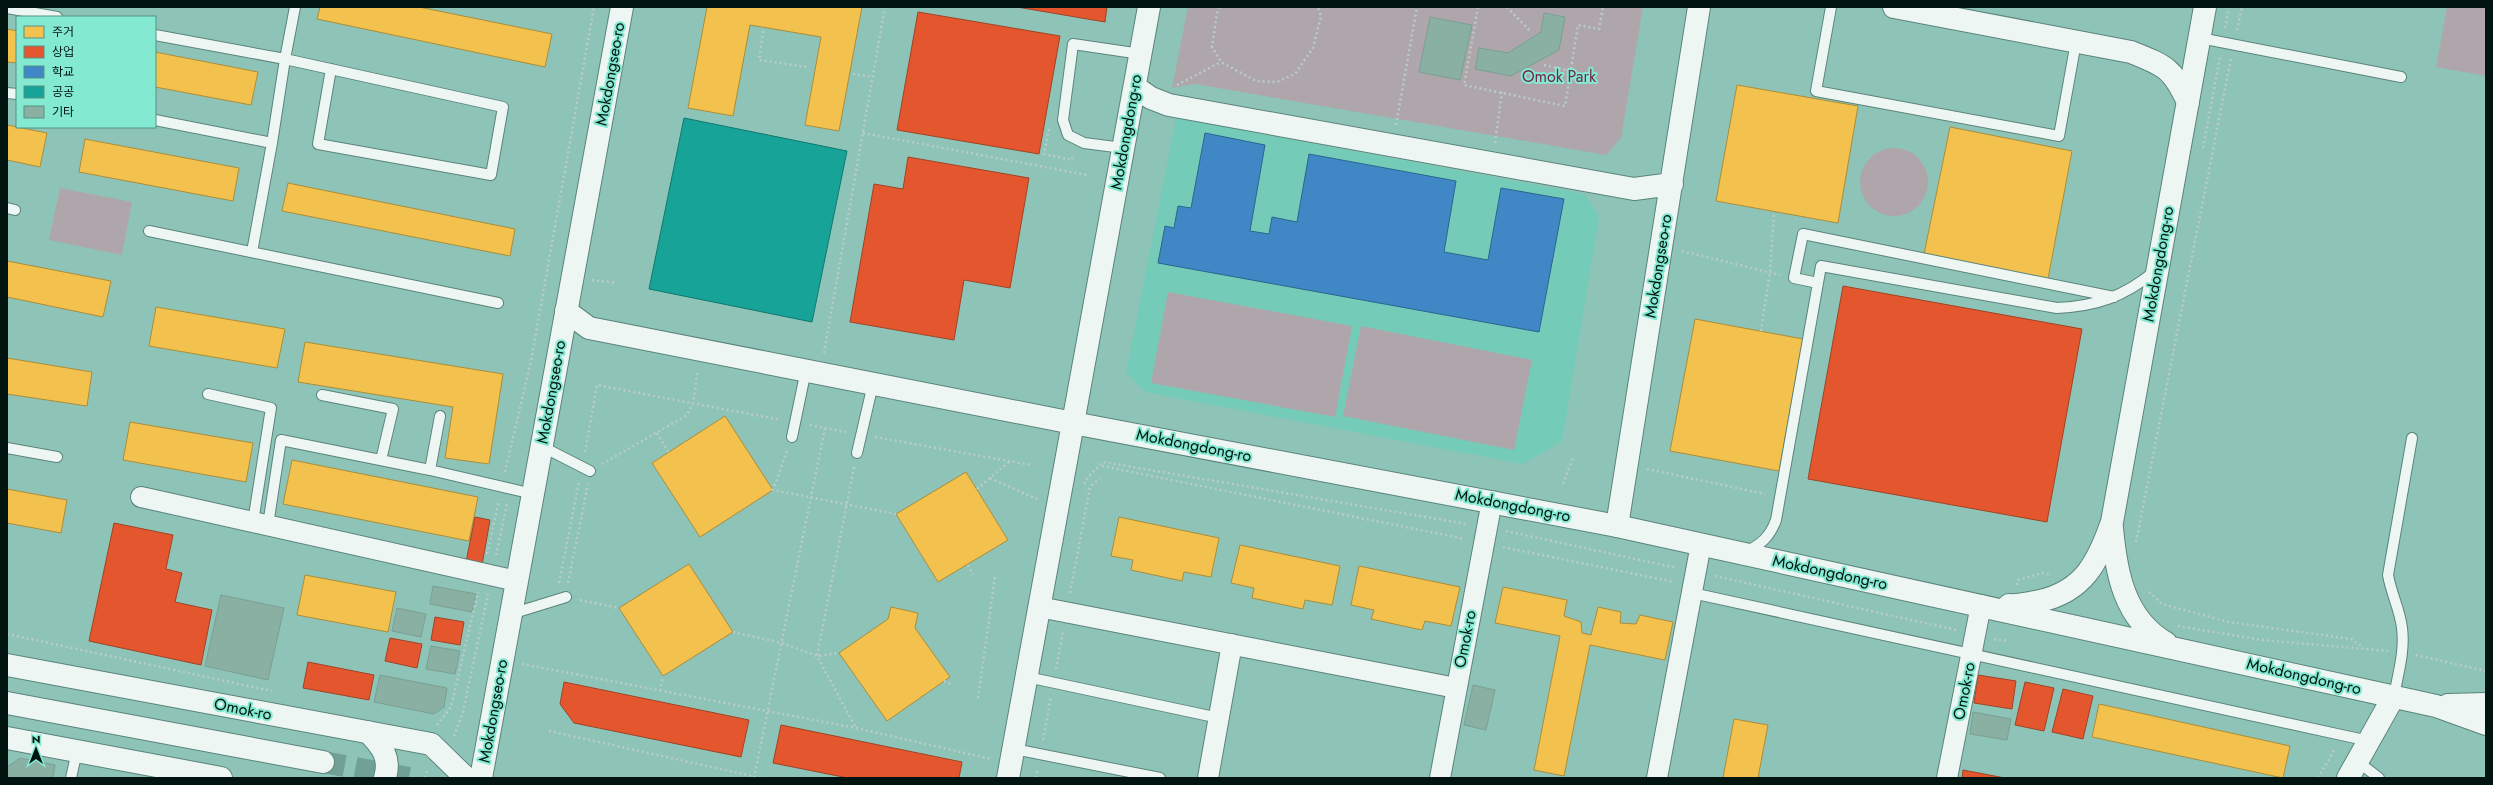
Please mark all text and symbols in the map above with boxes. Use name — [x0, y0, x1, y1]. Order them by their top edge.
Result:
legend — [16, 16, 156, 128]
street label: Mokdongseo-ro — [590, 20, 630, 128]
text: 주거 — [52, 23, 74, 41]
text: 상업 — [52, 43, 74, 61]
text: 학교 — [52, 63, 74, 81]
park label: Omok Park — [1522, 65, 1597, 88]
street label: Mokdongdong-ro — [1105, 72, 1148, 192]
text: 공공 — [52, 83, 74, 101]
text: 기타 — [52, 103, 74, 121]
street label: Mokdongdong-ro — [2137, 204, 2180, 324]
street label: Mokdongseo-ro — [1638, 212, 1678, 320]
street label: Mokdongseo-ro — [531, 338, 571, 446]
street label: Mokdongdong-ro — [1134, 423, 1254, 467]
street label: Mokdongdong-ro — [1453, 483, 1573, 527]
street label: Mokdongdong-ro — [1770, 549, 1890, 595]
street label: Omok-ro — [1448, 608, 1482, 670]
street label: Mokdongdong-ro — [2244, 652, 2364, 700]
street label: Mokdongseo-ro — [473, 657, 513, 765]
street label: Omok-ro — [1947, 660, 1981, 722]
street label: Omok-ro — [212, 692, 274, 726]
north arrow — [16, 729, 56, 769]
text: N — [32, 731, 40, 747]

